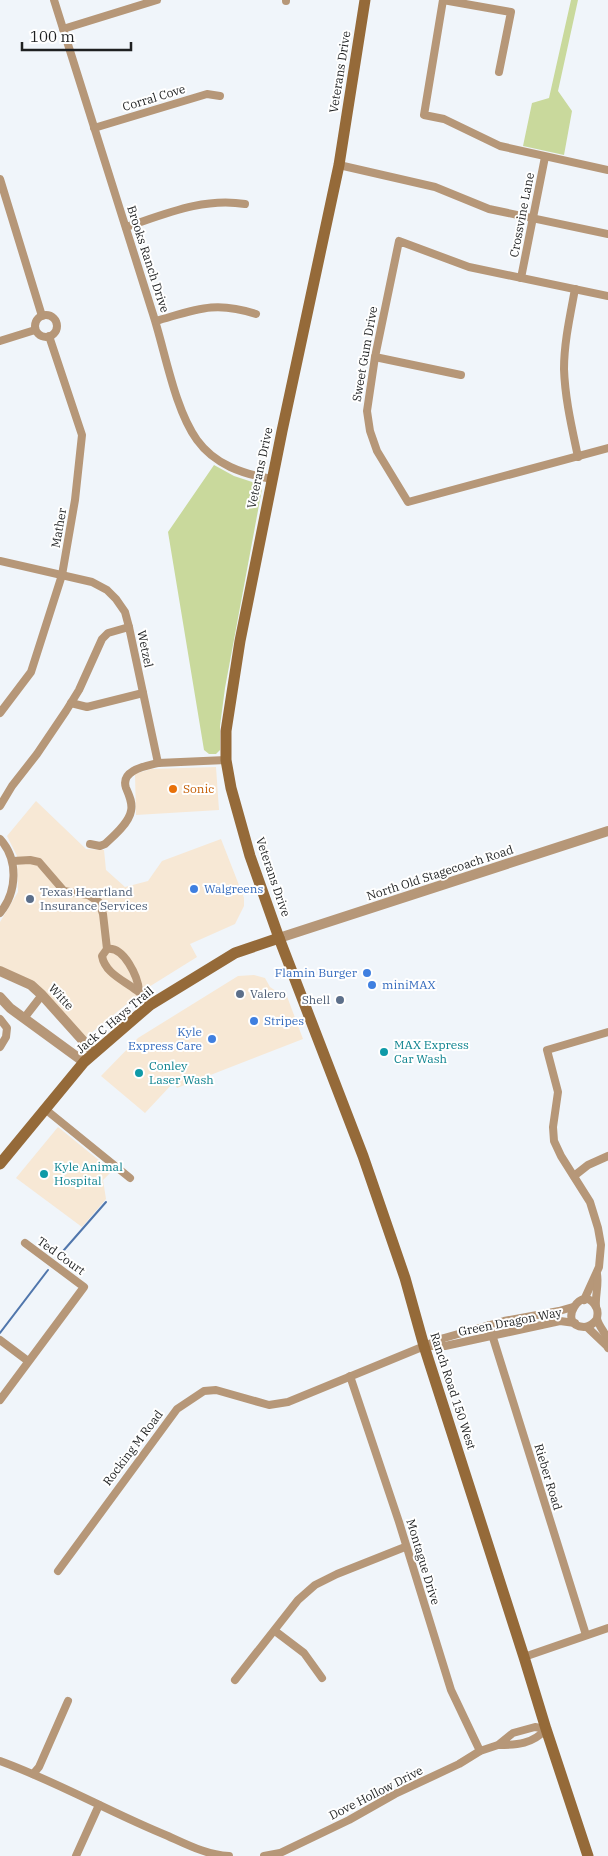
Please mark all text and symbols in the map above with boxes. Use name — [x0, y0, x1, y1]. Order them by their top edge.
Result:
scale bar — [22, 20, 131, 52]
text: 100 m — [30, 27, 75, 46]
street label: Veterans Drive — [326, 30, 353, 114]
street label: Corral Cove — [121, 81, 187, 114]
street label: Crossvine Lane — [506, 171, 537, 259]
street label: Brooks Ranch Drive — [124, 203, 173, 314]
street label: Sweet Gum Drive — [349, 305, 380, 403]
street label: Veterans Drive — [244, 426, 275, 510]
street label: Mather — [48, 506, 70, 549]
street label: Wetzel — [134, 629, 157, 669]
place label: Sonic — [183, 781, 214, 796]
marker: Sonic — [167, 783, 179, 795]
street label: Veterans Drive — [253, 835, 294, 918]
street label: North Old Stagecoach Road — [365, 842, 515, 903]
place label: Walgreens — [204, 881, 263, 896]
marker: Walgreens — [188, 883, 200, 895]
place label: Texas Heartland Insurance Services — [40, 884, 148, 913]
marker: Texas Heartland Insurance Services — [24, 893, 36, 905]
place label: Flamin Burger — [275, 965, 358, 980]
marker: Flamin Burger — [361, 967, 373, 979]
place label: miniMAX — [382, 977, 436, 992]
marker: miniMAX — [366, 979, 378, 991]
street label: Witte — [46, 981, 77, 1013]
street label: Jack C Hays Trail — [73, 983, 157, 1056]
place label: Valero — [250, 986, 286, 1001]
marker: Valero — [234, 988, 246, 1000]
place label: Shell — [302, 992, 330, 1007]
marker: Shell — [334, 994, 346, 1006]
place label: Stripes — [264, 1013, 304, 1028]
marker: Stripes — [248, 1015, 260, 1027]
place label: Kyle Express Care — [128, 1024, 202, 1053]
marker: Kyle Express Care — [206, 1033, 218, 1045]
place label: MAX Express Car Wash — [394, 1037, 469, 1066]
marker: MAX Express Car Wash — [378, 1046, 390, 1058]
place label: Conley Laser Wash — [149, 1058, 214, 1087]
marker: Conley Laser Wash — [133, 1067, 145, 1079]
place label: Kyle Animal Hospital — [54, 1159, 123, 1188]
marker: Kyle Animal Hospital — [38, 1168, 50, 1180]
street label: Ted Court — [34, 1233, 88, 1278]
street label: Green Dragon Way — [457, 1304, 563, 1339]
street label: Ranch Road 150 West — [427, 1330, 479, 1451]
street label: Rocking M Road — [99, 1407, 166, 1488]
street label: Rieber Road — [531, 1442, 566, 1512]
street label: Montague Drive — [403, 1517, 444, 1607]
street label: Dove Hollow Drive — [326, 1762, 425, 1823]

